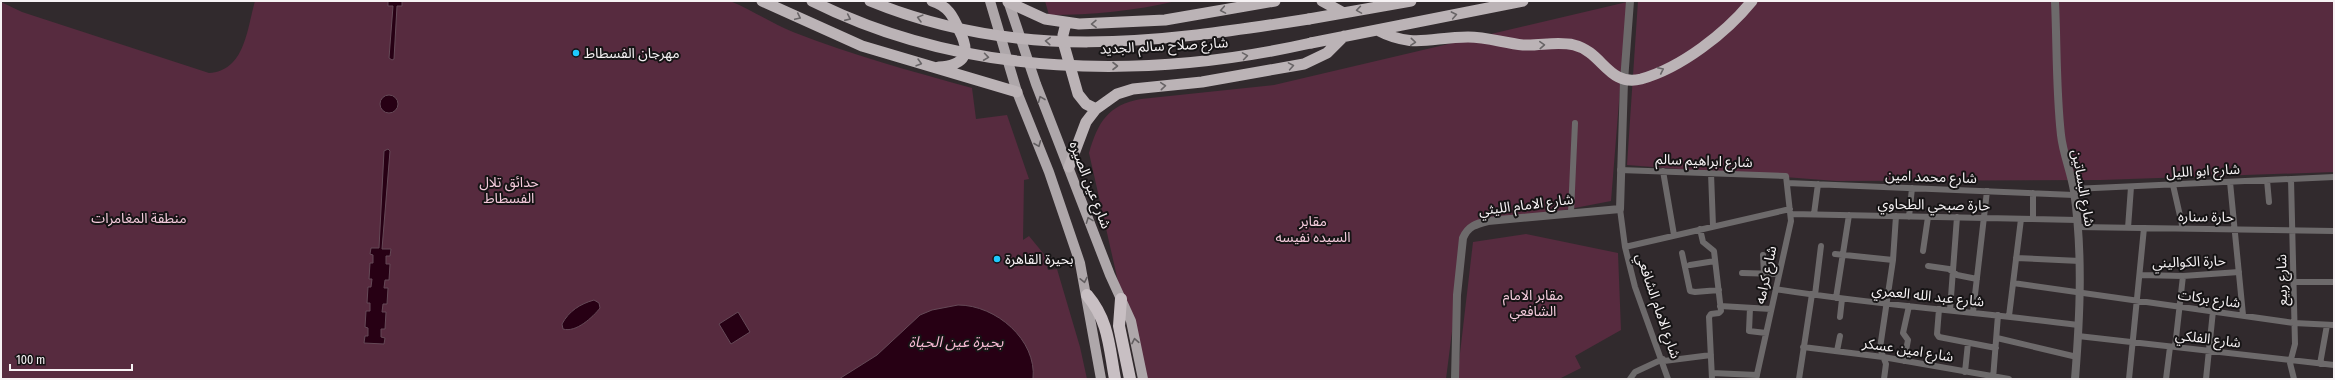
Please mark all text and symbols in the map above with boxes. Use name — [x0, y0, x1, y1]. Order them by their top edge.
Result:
one-way arrow — [1220, 5, 1226, 14]
one-way arrow — [1355, 5, 1362, 14]
one-way arrow — [1450, 11, 1457, 19]
one-way arrow — [793, 12, 801, 20]
one-way arrow — [843, 13, 851, 21]
one-way arrow — [917, 14, 924, 23]
one-way arrow — [1091, 20, 1097, 28]
street label: شارع صلاح سالم الجديد — [1099, 34, 1229, 60]
one-way arrow — [1045, 36, 1051, 45]
one-way arrow — [1410, 37, 1416, 46]
one-way arrow — [1539, 40, 1545, 49]
place label: مهرجان الفسطاط — [584, 45, 679, 62]
marker: مهرجان الفسطاط — [571, 48, 581, 58]
one-way arrow — [983, 52, 989, 61]
one-way arrow — [1242, 52, 1248, 61]
one-way arrow — [915, 58, 922, 67]
one-way arrow — [1112, 62, 1118, 70]
one-way arrow — [1288, 62, 1294, 71]
one-way arrow — [1657, 67, 1664, 75]
one-way arrow — [1160, 82, 1166, 91]
one-way arrow — [1038, 95, 1046, 102]
street label: شارع عين الصيره — [1064, 139, 1115, 232]
one-way arrow — [1033, 140, 1041, 147]
street label: شارع البساتين — [2066, 148, 2098, 228]
street label: شارع ابراهيم سالم — [1655, 151, 1753, 173]
street label: شارع ابو الليل — [2166, 161, 2241, 183]
street label: شارع محمد امين — [1885, 167, 1977, 189]
park label: حدائق تلال الفسطاط — [479, 174, 539, 207]
street label: شارع الامام الليثي — [1478, 191, 1575, 221]
street label: حارة صبحي الطحاوي — [1878, 196, 1990, 217]
street label: حارة سناره — [2178, 208, 2234, 226]
park label: منطقة المغامرات — [91, 210, 187, 227]
park label: مقابر السيده نفيسه — [1275, 213, 1351, 246]
one-way arrow — [1085, 216, 1093, 223]
street label: شارع كرامه — [1752, 244, 1782, 306]
place label: بحيرة القاهرة — [1005, 251, 1074, 268]
street label: شارع الامام الشافعي — [1630, 251, 1684, 362]
street label: حارة الكواليني — [2152, 252, 2226, 274]
marker: بحيرة القاهرة — [992, 254, 1002, 264]
street label: شارع ربيع — [2273, 254, 2293, 306]
one-way arrow — [1080, 277, 1088, 283]
street label: شارع عبد الله العمري — [1871, 282, 1985, 313]
street label: شارع بركات — [2176, 286, 2241, 314]
park label: مقابر الامام الشافعي — [1503, 287, 1563, 322]
street label: شارع الفلكي — [2174, 327, 2242, 354]
water label: بحيرة عين الحياة — [909, 333, 1004, 351]
street label: شارع امين عسكر — [1860, 334, 1955, 368]
one-way arrow — [1132, 338, 1140, 344]
scale bar — [10, 346, 132, 372]
text: 100 m — [16, 353, 45, 367]

